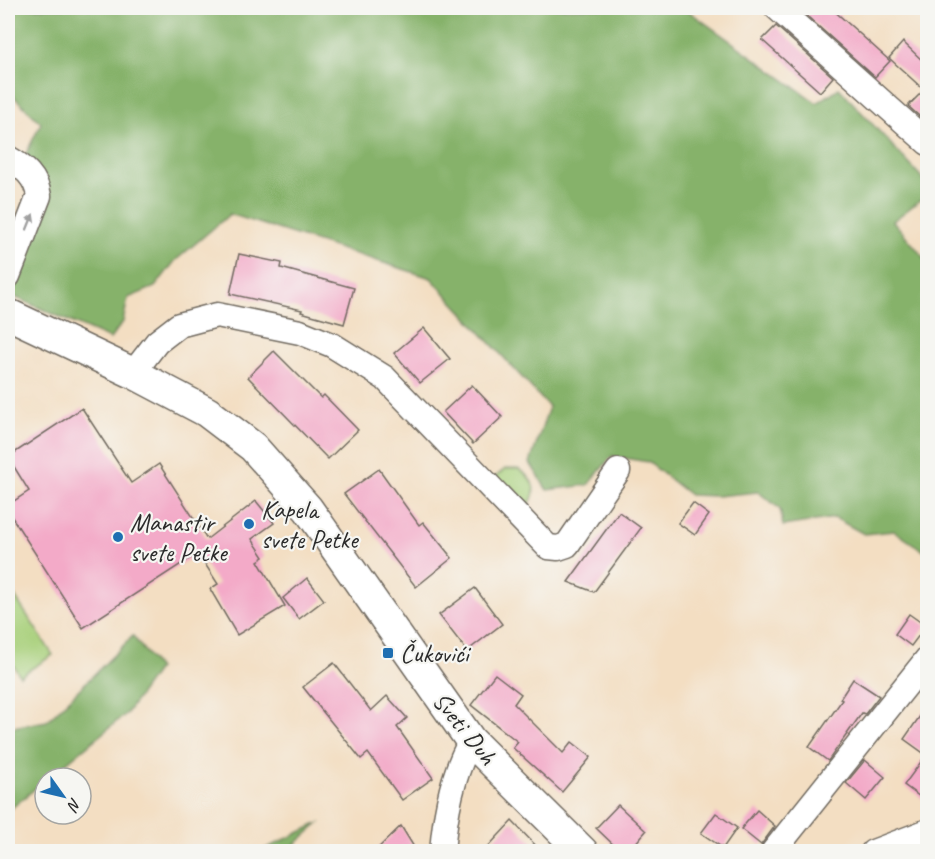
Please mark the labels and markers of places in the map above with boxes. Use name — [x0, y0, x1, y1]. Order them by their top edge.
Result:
place label: Kapela svete Petke — [261, 493, 360, 556]
place label: Manastir svete Petke — [130, 506, 229, 569]
marker: Kapela svete Petke — [242, 517, 256, 531]
marker: Manastir svete Petke — [111, 530, 125, 544]
place label: Čukovići — [400, 637, 472, 670]
marker: Čukovići — [381, 646, 395, 660]

